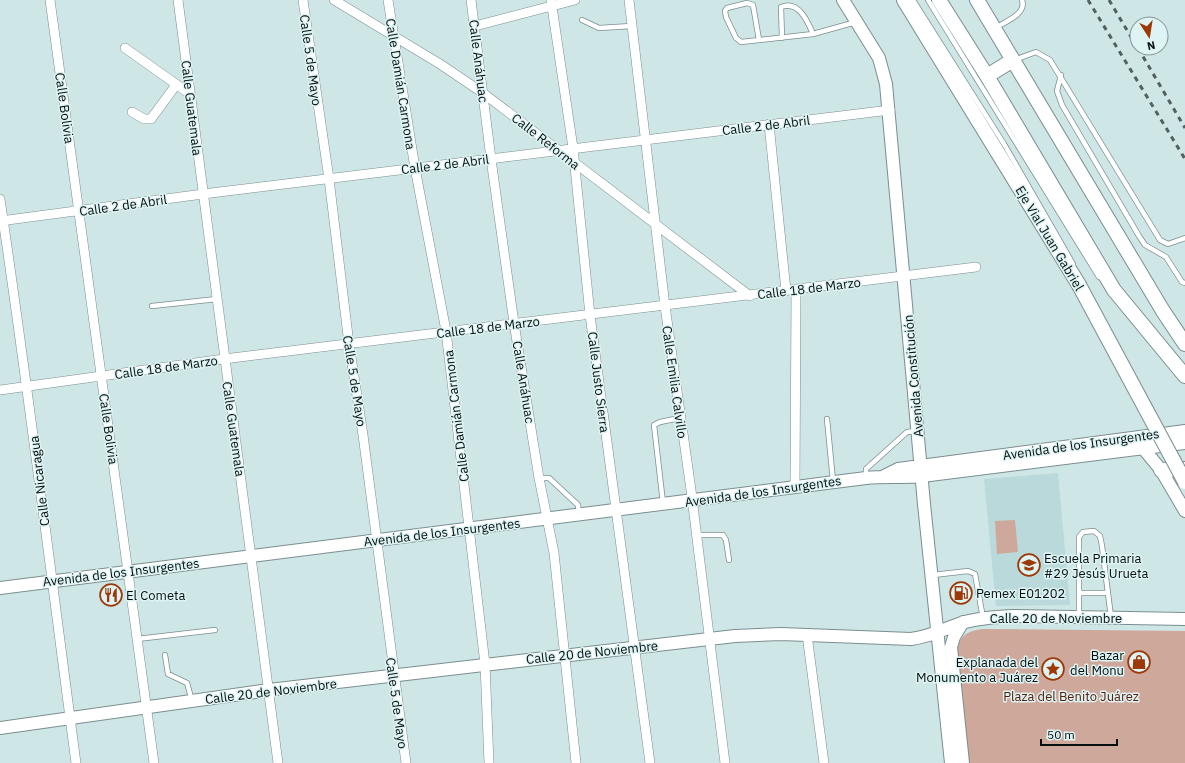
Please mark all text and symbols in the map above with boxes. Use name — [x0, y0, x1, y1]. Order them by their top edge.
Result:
street label: Calle 5 de Mayo — [296, 13, 325, 107]
north arrow — [1129, 16, 1169, 56]
street label: Calle Damián Carmona — [382, 17, 419, 151]
street label: Calle Anáhuac — [465, 19, 492, 104]
text: N — [1146, 38, 1156, 53]
street label: Calle Guatemala — [177, 59, 206, 157]
street label: Calle Bolivia — [51, 72, 78, 145]
street label: Calle Reforma — [508, 109, 583, 173]
street label: Calle 2 de Abril — [721, 112, 811, 139]
street label: Calle 2 de Abril — [400, 151, 490, 178]
street label: Eje Vial Juan Gabriel — [1012, 183, 1088, 294]
street label: Calle 2 de Abril — [78, 191, 168, 220]
street label: Calle 18 de Marzo — [756, 274, 862, 303]
street label: Calle 18 de Marzo — [435, 313, 541, 342]
street label: Avenida Constitución — [900, 314, 927, 438]
street label: Calle Emilia Calvillo — [658, 325, 691, 439]
street label: Calle Justo Sierra — [584, 331, 613, 434]
street label: Calle 5 de Mayo — [339, 334, 370, 428]
street label: Calle Anáhuac — [509, 340, 538, 425]
street label: Calle Damián Carmona — [440, 349, 473, 483]
street label: Calle 18 de Marzo — [113, 352, 219, 383]
street label: Calle Guatemala — [218, 380, 249, 478]
street label: Calle Bolivia — [95, 393, 122, 466]
street label: Avenida de los Insurgentes — [1002, 425, 1160, 464]
street label: Calle Nicaragua — [26, 435, 53, 527]
street label: Avenida de los Insurgentes — [684, 472, 842, 511]
street label: Avenida de los Insurgentes — [363, 514, 521, 551]
place label: Escuela Primaria #29 Jesús Urueta — [1044, 550, 1148, 582]
school or university icon: Escuela Primaria #29 Jesús Urueta — [1016, 552, 1042, 578]
street label: Avenida de los Insurgentes — [42, 554, 200, 591]
fuel station icon: Pemex E01202 — [948, 580, 974, 606]
restaurant icon: El Cometa — [98, 582, 124, 608]
place label: Pemex E01202 — [976, 585, 1065, 602]
place label: El Cometa — [126, 587, 186, 604]
street label: Calle 20 de Noviembre — [990, 610, 1122, 627]
street label: Calle 20 de Noviembre — [525, 637, 659, 668]
place label: Bazar del Monu — [1070, 647, 1124, 679]
shop icon: Bazar del Monu — [1126, 649, 1152, 675]
place label: Explanada del Monumento a Juárez — [916, 654, 1038, 686]
street label: Calle 5 de Mayo — [382, 656, 411, 750]
place icon: Explanada del Monumento a Juárez — [1040, 656, 1066, 682]
street label: Calle 20 de Noviembre — [204, 675, 338, 708]
park label: Plaza del Benito Juárez — [1003, 688, 1139, 705]
scale bar — [1041, 721, 1117, 747]
text: 50 m — [1047, 727, 1075, 742]

